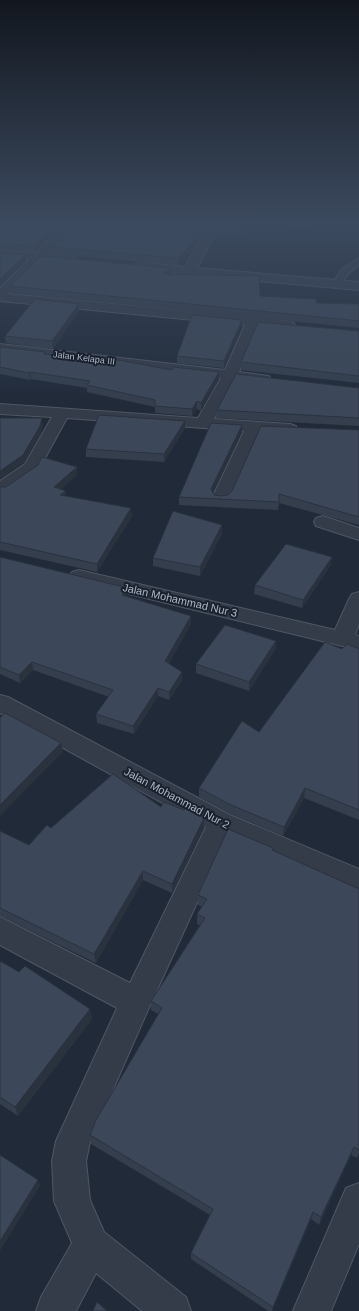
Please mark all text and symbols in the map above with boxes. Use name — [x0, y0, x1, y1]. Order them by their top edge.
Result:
street label: Jalan Kelapa III — [53, 349, 115, 367]
street label: Jalan Mohammad Nur 3 — [121, 581, 239, 619]
street label: Jalan Mohammad Nur 2 — [122, 765, 232, 831]

